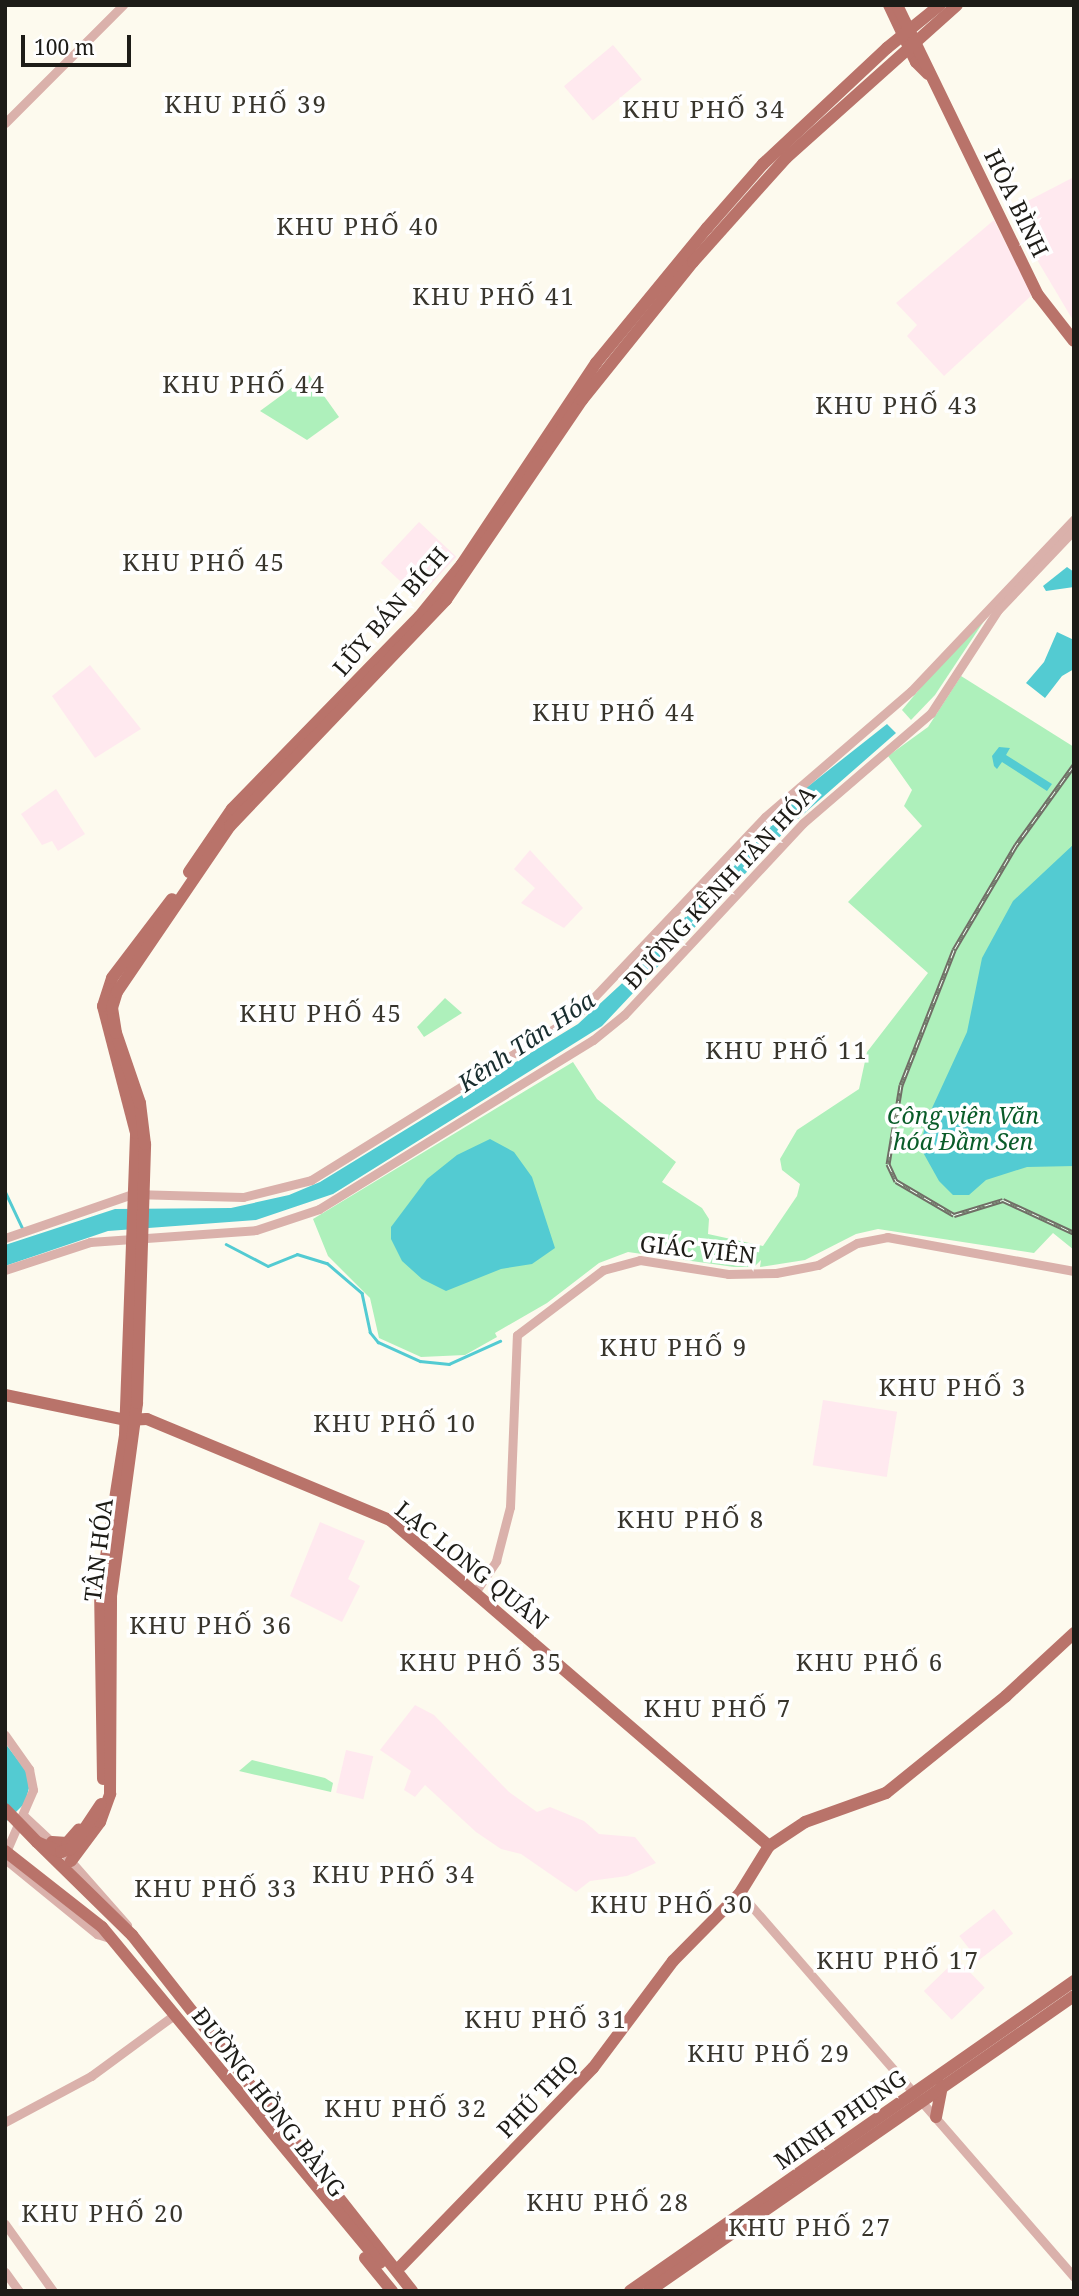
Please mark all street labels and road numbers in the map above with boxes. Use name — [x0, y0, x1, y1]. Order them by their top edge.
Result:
street label: HÒA BÌNH — [979, 145, 1055, 261]
street label: LŨY BÁN BÍCH — [327, 541, 453, 681]
street label: ĐƯỜNG KÊNH TÂN HÓA — [618, 780, 820, 994]
street label: GIÁC VIÊN — [639, 1229, 757, 1269]
street label: LẠC LONG QUÂN — [390, 1495, 554, 1635]
street label: TÂN HÓA — [78, 1497, 118, 1603]
street label: ĐƯỜNG HỒNG BÀNG — [187, 2002, 351, 2202]
street label: PHÚ THỌ — [491, 2049, 583, 2143]
street label: MINH PHỤNG — [769, 2063, 911, 2175]

